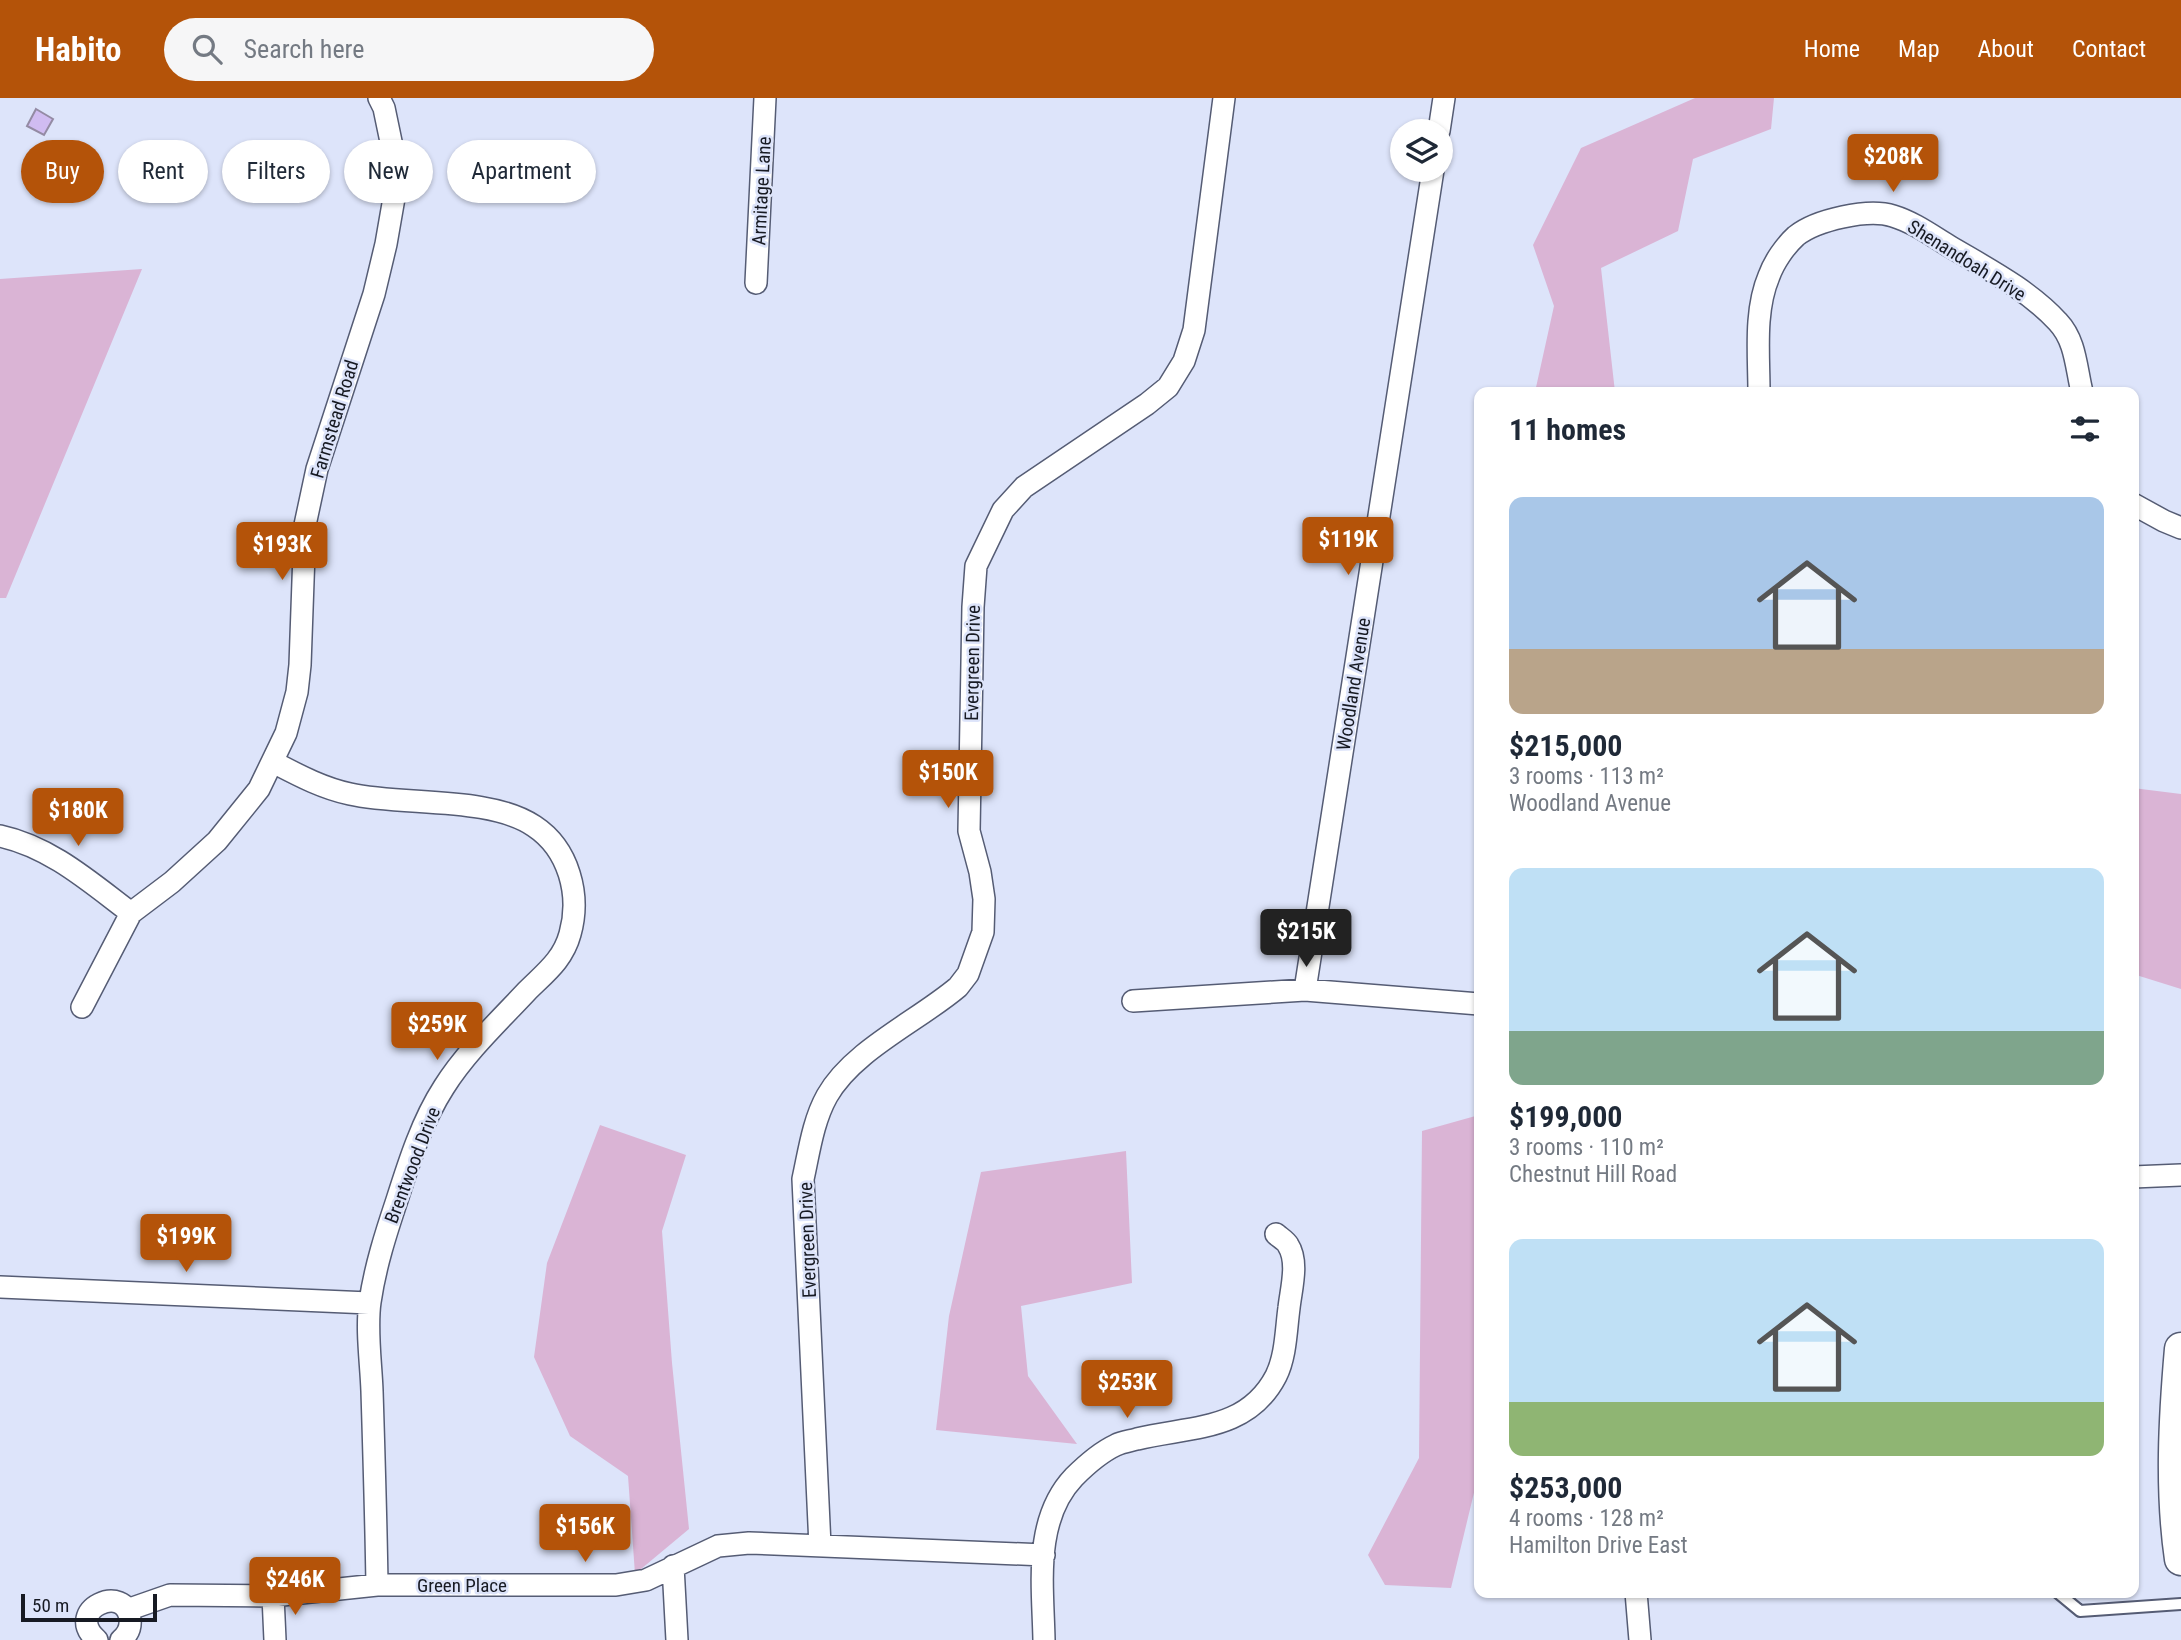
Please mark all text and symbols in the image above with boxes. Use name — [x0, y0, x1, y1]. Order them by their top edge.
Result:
search box — [164, 18, 654, 81]
text: Habito — [35, 30, 122, 69]
icon: search — [188, 30, 226, 68]
text: Search here — [244, 34, 364, 64]
text: Home — [1804, 35, 1860, 63]
text: Map — [1898, 35, 1940, 63]
text: About — [1978, 35, 2034, 63]
text: Contact — [2072, 35, 2146, 63]
map controls — [1390, 119, 1453, 182]
button: layers — [1390, 119, 1453, 182]
pin: $208K — [1844, 134, 1942, 194]
street label: Armitage Lane — [747, 136, 776, 246]
chip: Buy — [21, 140, 104, 203]
chip: Rent — [118, 140, 208, 203]
chip: Filters — [222, 140, 330, 203]
chip: New — [344, 140, 433, 203]
chip: Apartment — [447, 140, 596, 203]
text: $208K — [1863, 143, 1923, 170]
street label: Shenandoah Drive — [1903, 215, 2030, 306]
street label: Farmstead Road — [306, 357, 363, 481]
icon: filters — [2066, 410, 2104, 448]
text: 11 homes — [1509, 412, 1626, 447]
pin: $119K — [1299, 518, 1397, 577]
pin: $193K — [233, 522, 331, 582]
text: $119K — [1318, 526, 1378, 553]
text: $193K — [252, 531, 312, 558]
icon: home — [1744, 542, 1870, 668]
street label: Evergreen Drive — [960, 605, 985, 721]
street label: Woodland Avenue — [1332, 616, 1375, 752]
text: $215,000 — [1509, 728, 1622, 763]
pin: $150K — [899, 750, 997, 810]
text: $150K — [918, 759, 978, 786]
text: 3 rooms · 113 m² — [1509, 763, 1664, 790]
pin: $180K — [29, 788, 127, 848]
text: Woodland Avenue — [1509, 790, 1671, 817]
text: $180K — [48, 797, 108, 824]
pin: $215K — [1257, 910, 1355, 969]
icon: home — [1744, 913, 1870, 1039]
text: $215K — [1276, 918, 1336, 945]
pin: $259K — [388, 1002, 486, 1062]
text: $259K — [407, 1011, 467, 1038]
text: $199,000 — [1509, 1099, 1622, 1134]
street label: Brentwood Drive — [380, 1104, 445, 1227]
text: 3 rooms · 110 m² — [1509, 1134, 1664, 1161]
text: Chestnut Hill Road — [1509, 1161, 1677, 1188]
street label: Evergreen Drive — [794, 1182, 821, 1298]
pin: $199K — [137, 1214, 235, 1274]
text: $199K — [156, 1223, 216, 1250]
icon: home — [1744, 1284, 1870, 1410]
pin: $253K — [1078, 1360, 1176, 1420]
text: $253K — [1097, 1369, 1157, 1396]
text: $253,000 — [1509, 1470, 1622, 1505]
pin: $156K — [536, 1504, 634, 1564]
text: 4 rooms · 128 m² — [1509, 1505, 1664, 1532]
text: $156K — [555, 1513, 615, 1540]
text: Hamilton Drive East — [1509, 1532, 1688, 1559]
pin: $246K — [246, 1558, 344, 1617]
text: $246K — [265, 1566, 325, 1593]
street label: Green Place — [417, 1574, 507, 1597]
scale bar — [21, 1591, 158, 1623]
text: 50 m — [32, 1594, 69, 1617]

